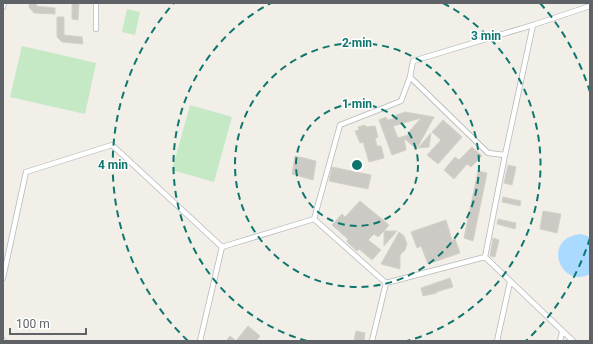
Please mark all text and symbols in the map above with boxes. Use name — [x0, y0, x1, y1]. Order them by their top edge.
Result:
text: 3 min — [471, 29, 501, 43]
text: 2 min — [342, 36, 372, 50]
text: 1 min — [342, 97, 372, 111]
text: 4 min — [98, 158, 128, 172]
centre of rings — [350, 158, 364, 172]
scale bar — [10, 310, 86, 336]
text: 100 m — [16, 317, 50, 331]

